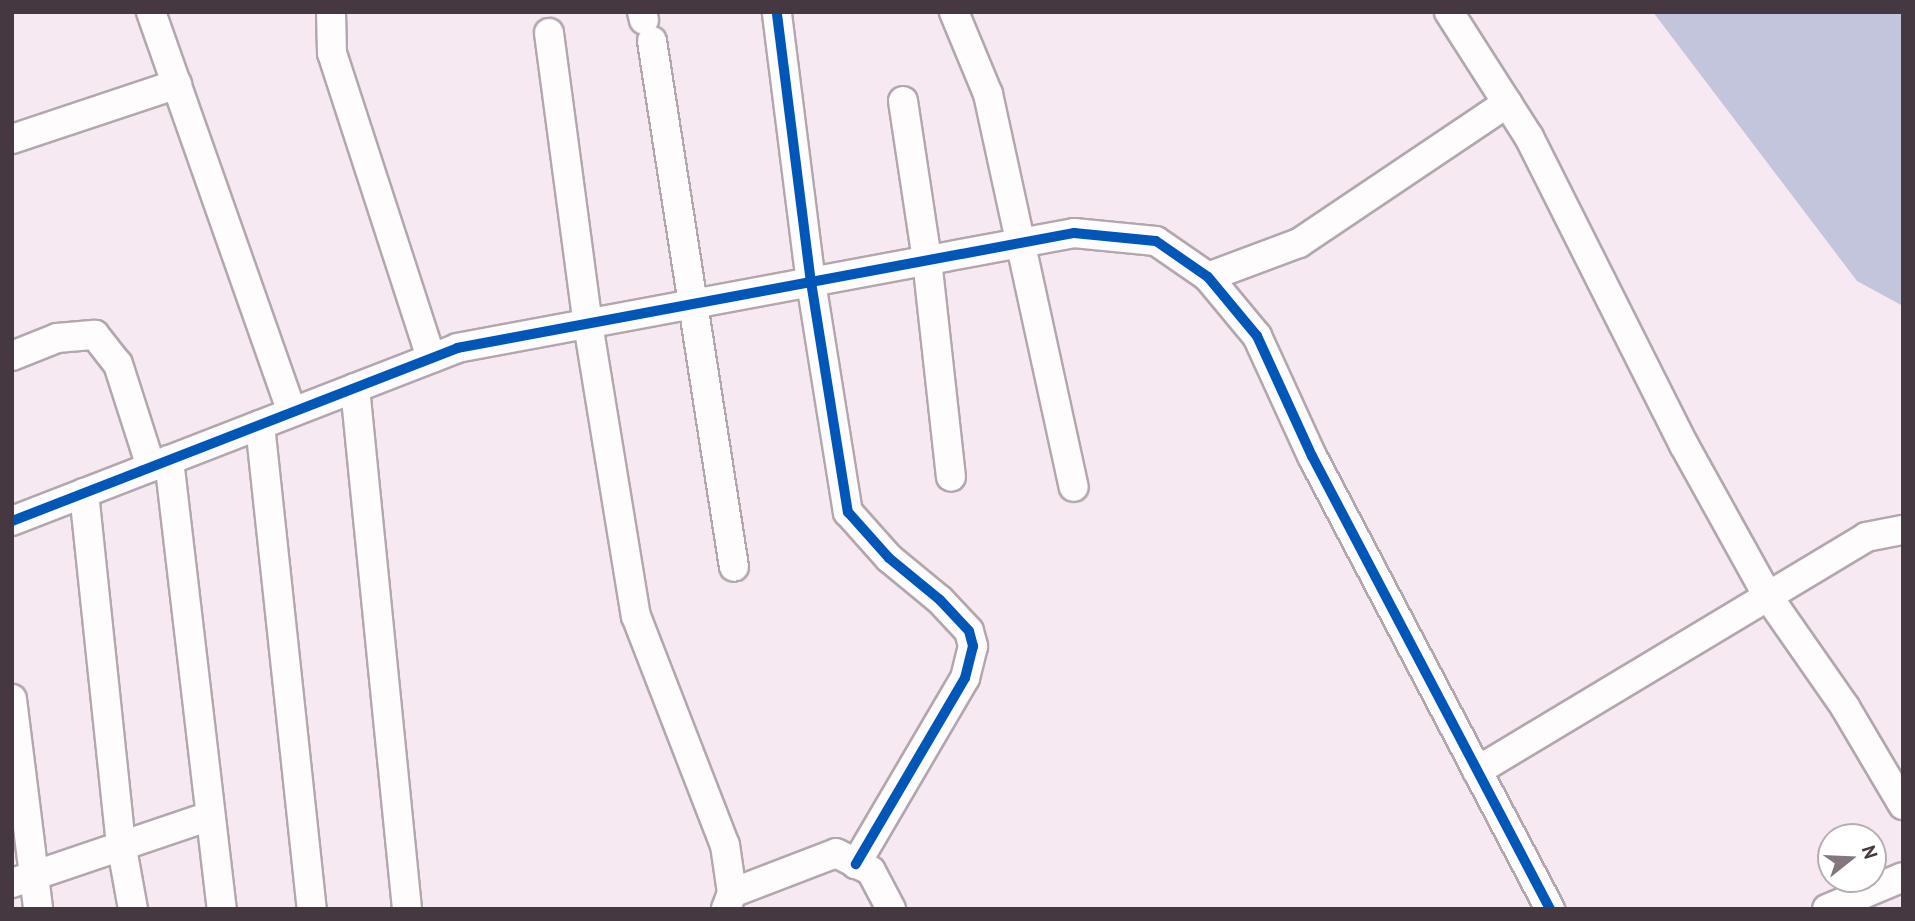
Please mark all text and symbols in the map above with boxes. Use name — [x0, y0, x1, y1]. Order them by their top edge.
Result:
north arrow — [1817, 823, 1887, 893]
text: N — [1857, 842, 1883, 862]

